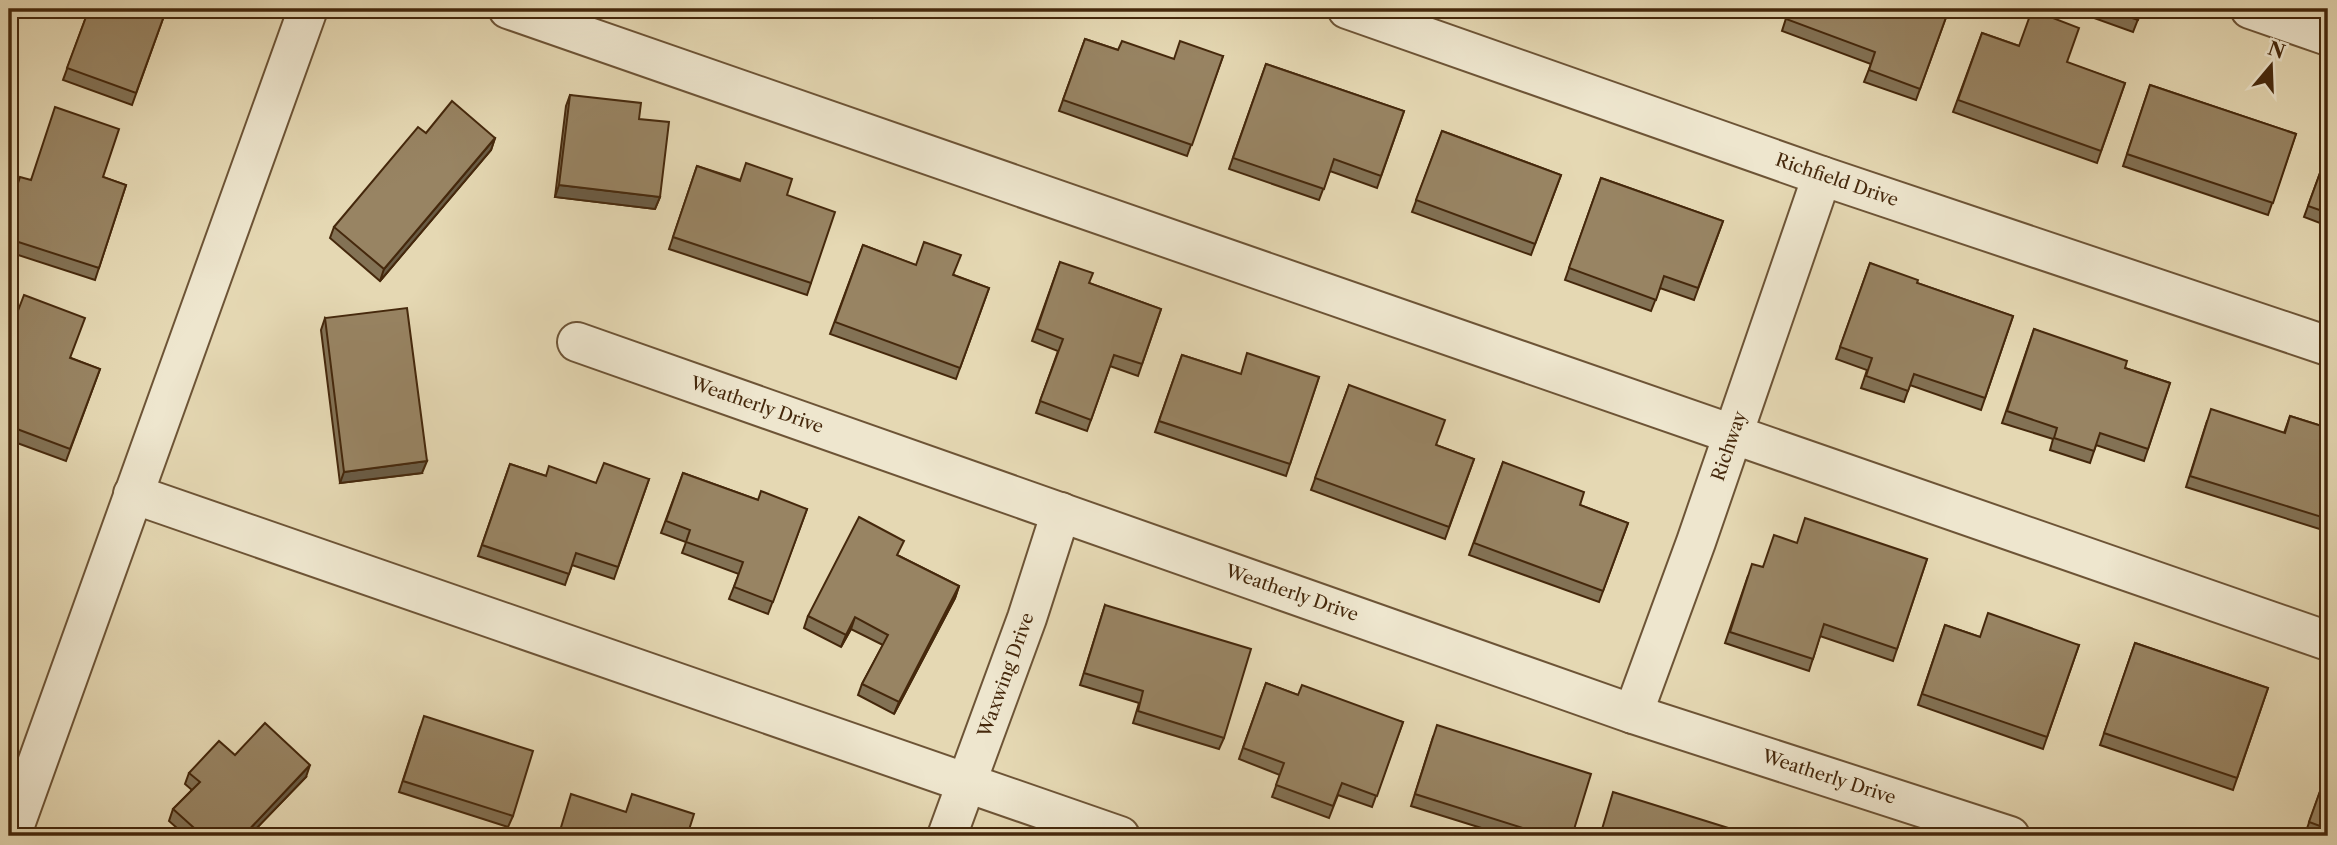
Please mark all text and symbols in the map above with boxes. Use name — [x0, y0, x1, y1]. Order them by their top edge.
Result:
north arrow — [2236, 32, 2306, 102]
text: N — [2265, 37, 2288, 64]
street label: Richfield Drive — [1773, 149, 1901, 211]
street label: Weatherly Drive — [687, 372, 826, 438]
street label: Richway — [1707, 407, 1751, 484]
street label: Weatherly Drive — [1222, 560, 1361, 626]
street label: Waxwing Drive — [973, 610, 1039, 741]
street label: Weatherly Drive — [1758, 745, 1899, 809]

